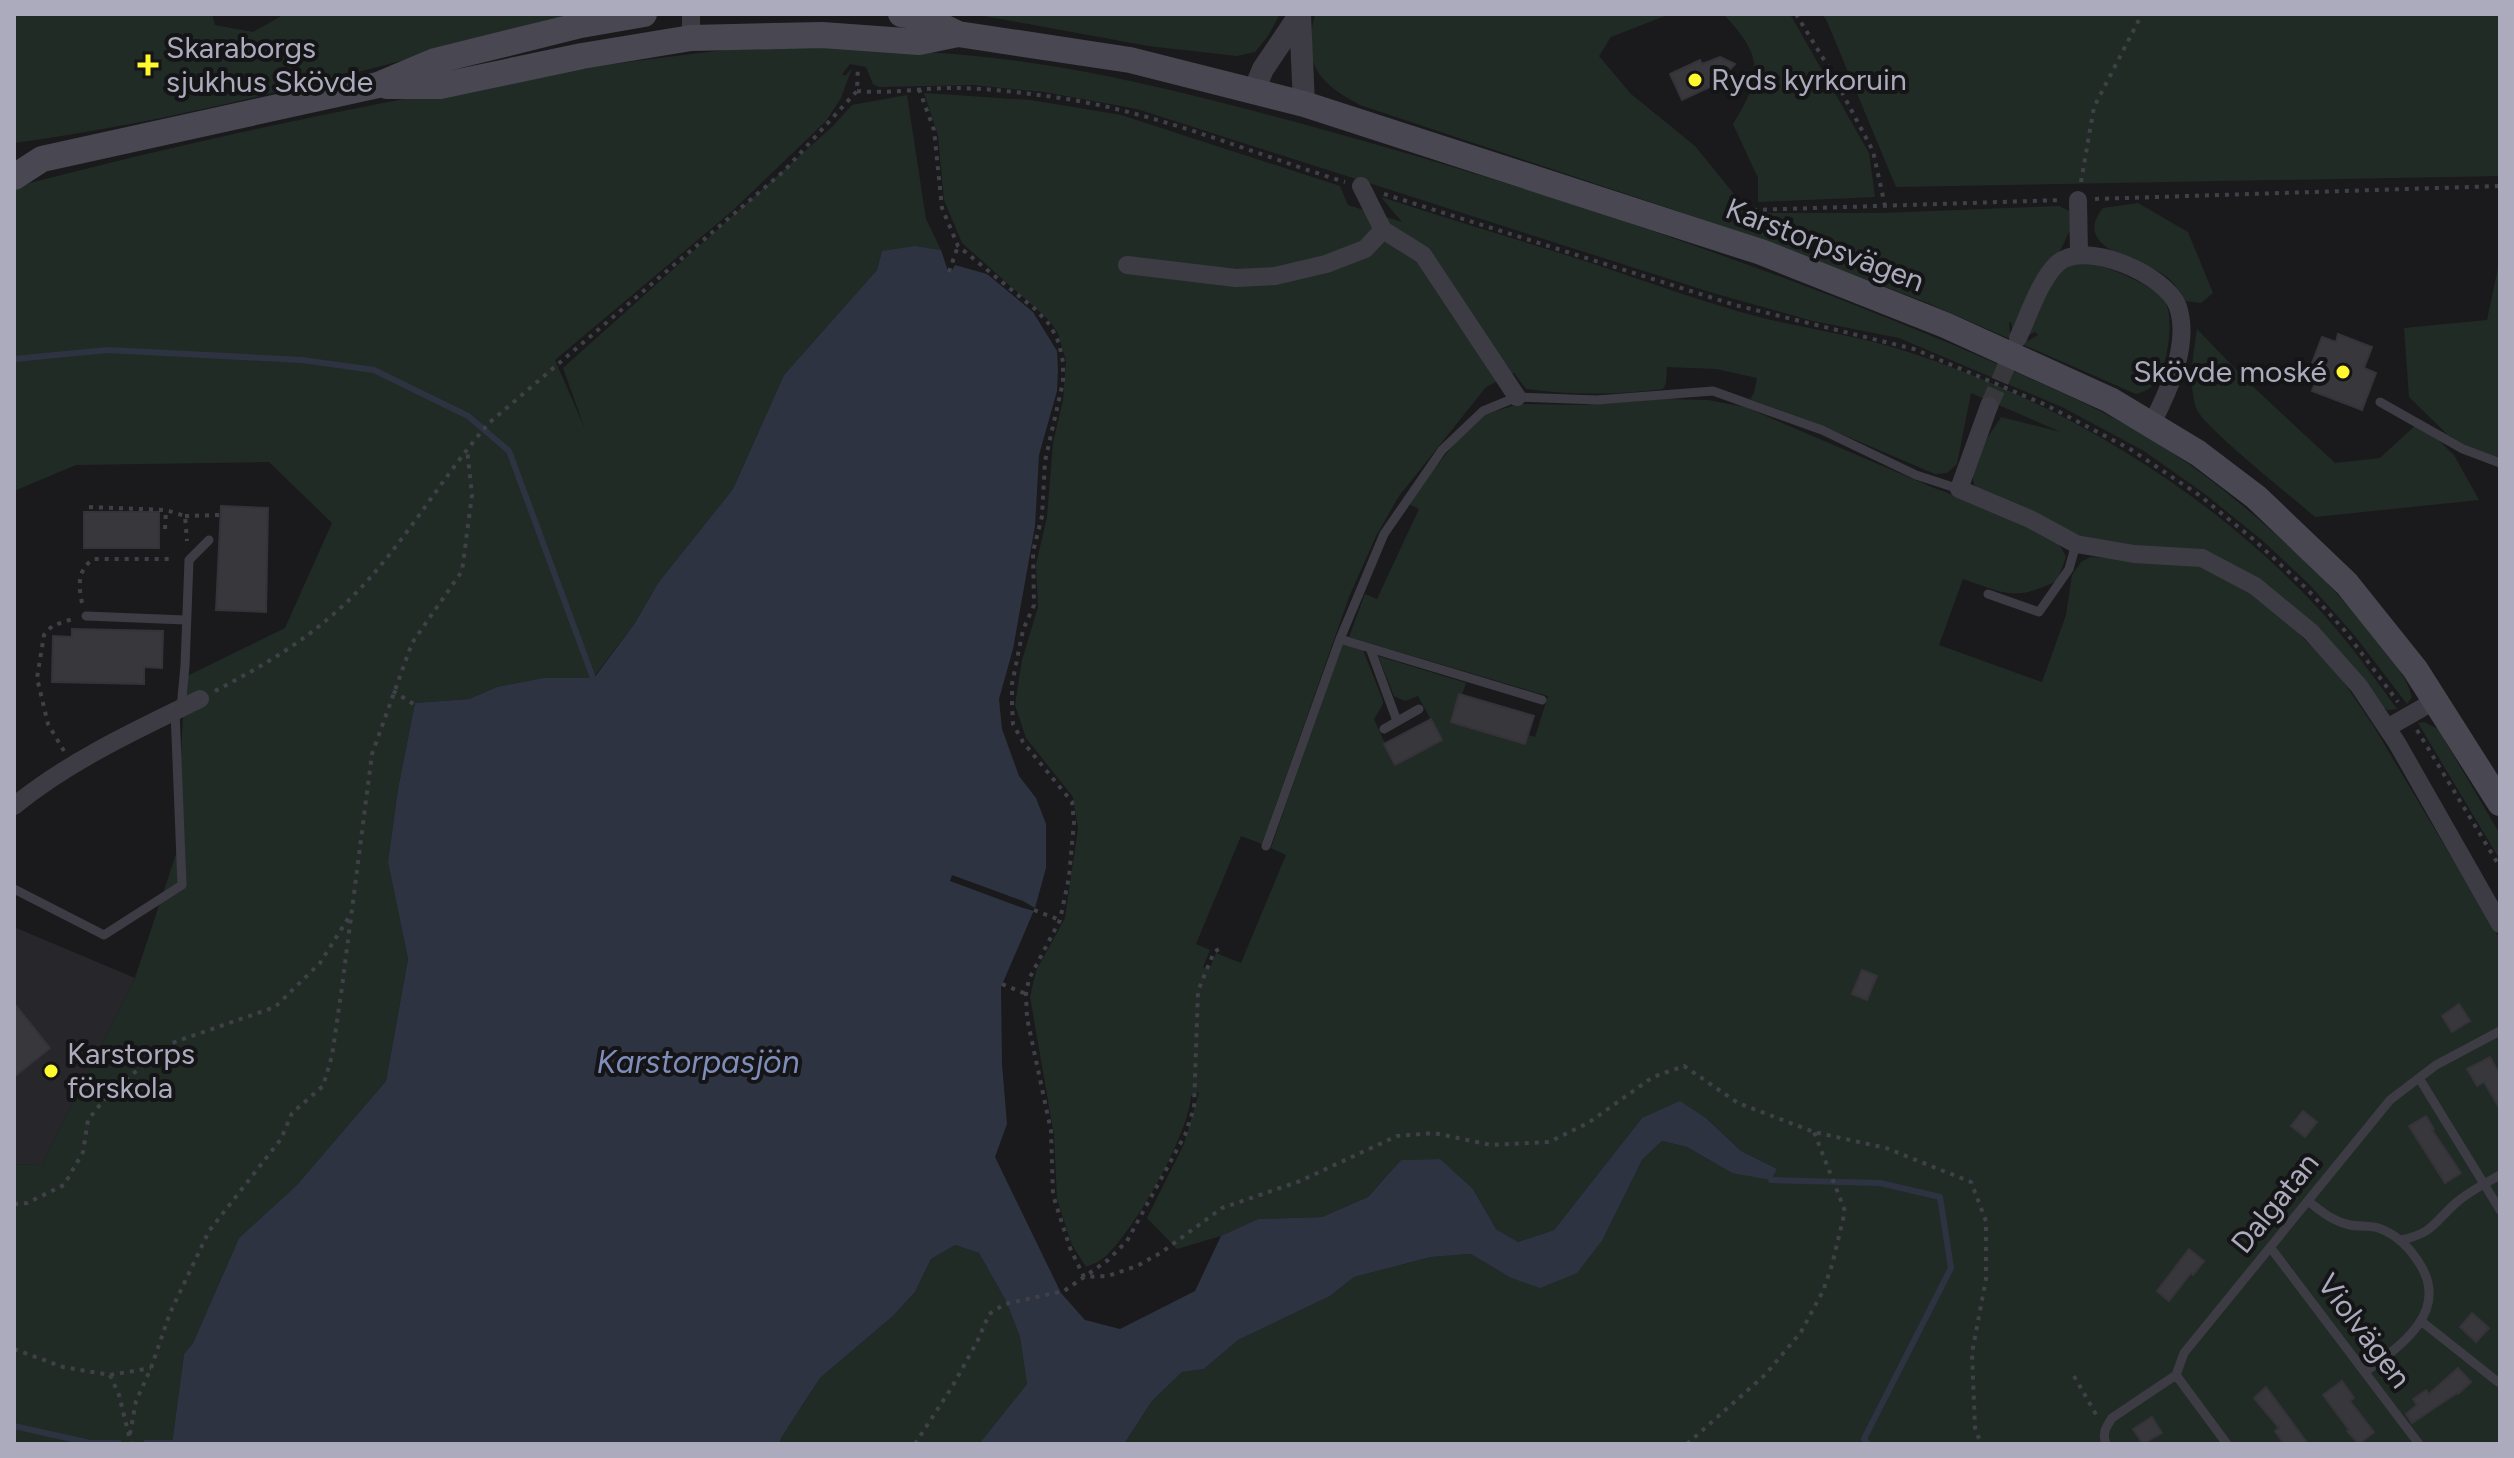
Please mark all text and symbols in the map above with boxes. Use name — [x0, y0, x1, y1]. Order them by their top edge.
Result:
place label: Skaraborgs sjukhus Skövde — [166, 29, 373, 100]
marker: Skaraborgs sjukhus Skövde — [137, 54, 159, 76]
place label: Ryds kyrkoruin — [1711, 61, 1907, 98]
marker: Ryds kyrkoruin — [1686, 71, 1704, 89]
street label: Karstorpsvägen — [1721, 190, 1930, 299]
place label: Skövde moské — [2133, 353, 2327, 390]
marker: Skövde moské — [2334, 363, 2352, 381]
place label: Karstorps förskola — [67, 1035, 195, 1106]
water label: Karstorpasjön — [596, 1043, 800, 1081]
marker: Karstorps förskola — [42, 1062, 60, 1080]
street label: Dalgatan — [2223, 1145, 2326, 1260]
street label: Violvägen — [2309, 1266, 2419, 1395]

